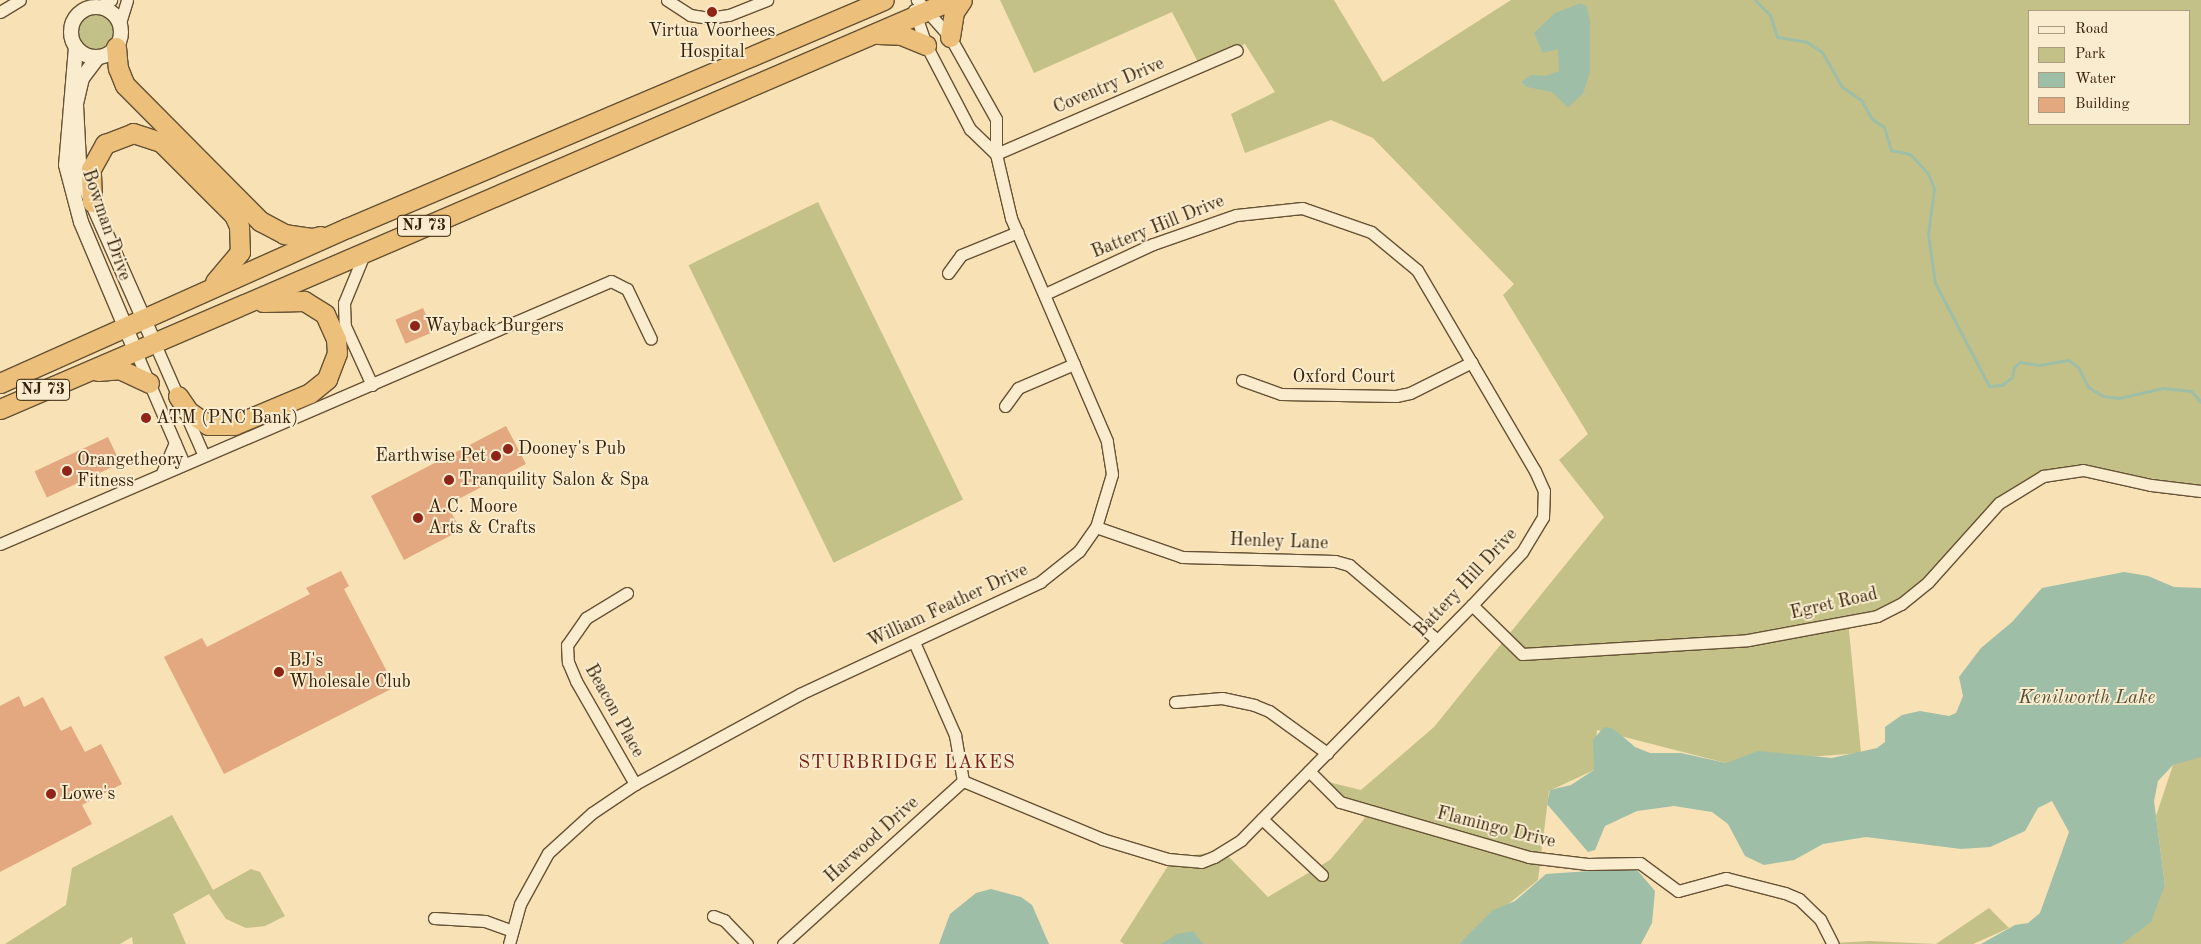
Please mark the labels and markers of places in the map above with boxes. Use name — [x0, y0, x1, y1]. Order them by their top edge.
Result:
marker: Virtua Voorhees Hospital — [705, 5, 719, 19]
place label: Virtua Voorhees Hospital — [649, 21, 775, 64]
place label: Wayback Burgers — [425, 315, 564, 337]
marker: Wayback Burgers — [409, 320, 421, 332]
place label: ATM (PNC Bank) — [156, 407, 298, 429]
marker: ATM (PNC Bank) — [140, 412, 152, 424]
place label: Dooney's Pub — [518, 438, 626, 460]
marker: Dooney's Pub — [502, 443, 514, 455]
place label: Earthwise Pet — [375, 445, 486, 467]
place label: Orangetheory Fitness — [77, 450, 184, 492]
marker: Earthwise Pet — [490, 450, 502, 462]
marker: Orangetheory Fitness — [61, 465, 73, 477]
place label: Tranquility Salon & Spa — [459, 469, 649, 491]
marker: Tranquility Salon & Spa — [443, 474, 455, 486]
place label: A.C. Moore Arts & Crafts — [428, 497, 536, 540]
marker: A.C. Moore Arts & Crafts — [412, 512, 424, 524]
place label: BJ's Wholesale Club — [289, 651, 411, 694]
marker: BJ's Wholesale Club — [273, 666, 285, 678]
place label: Lowe's — [61, 783, 115, 805]
marker: Lowe's — [45, 788, 57, 800]

